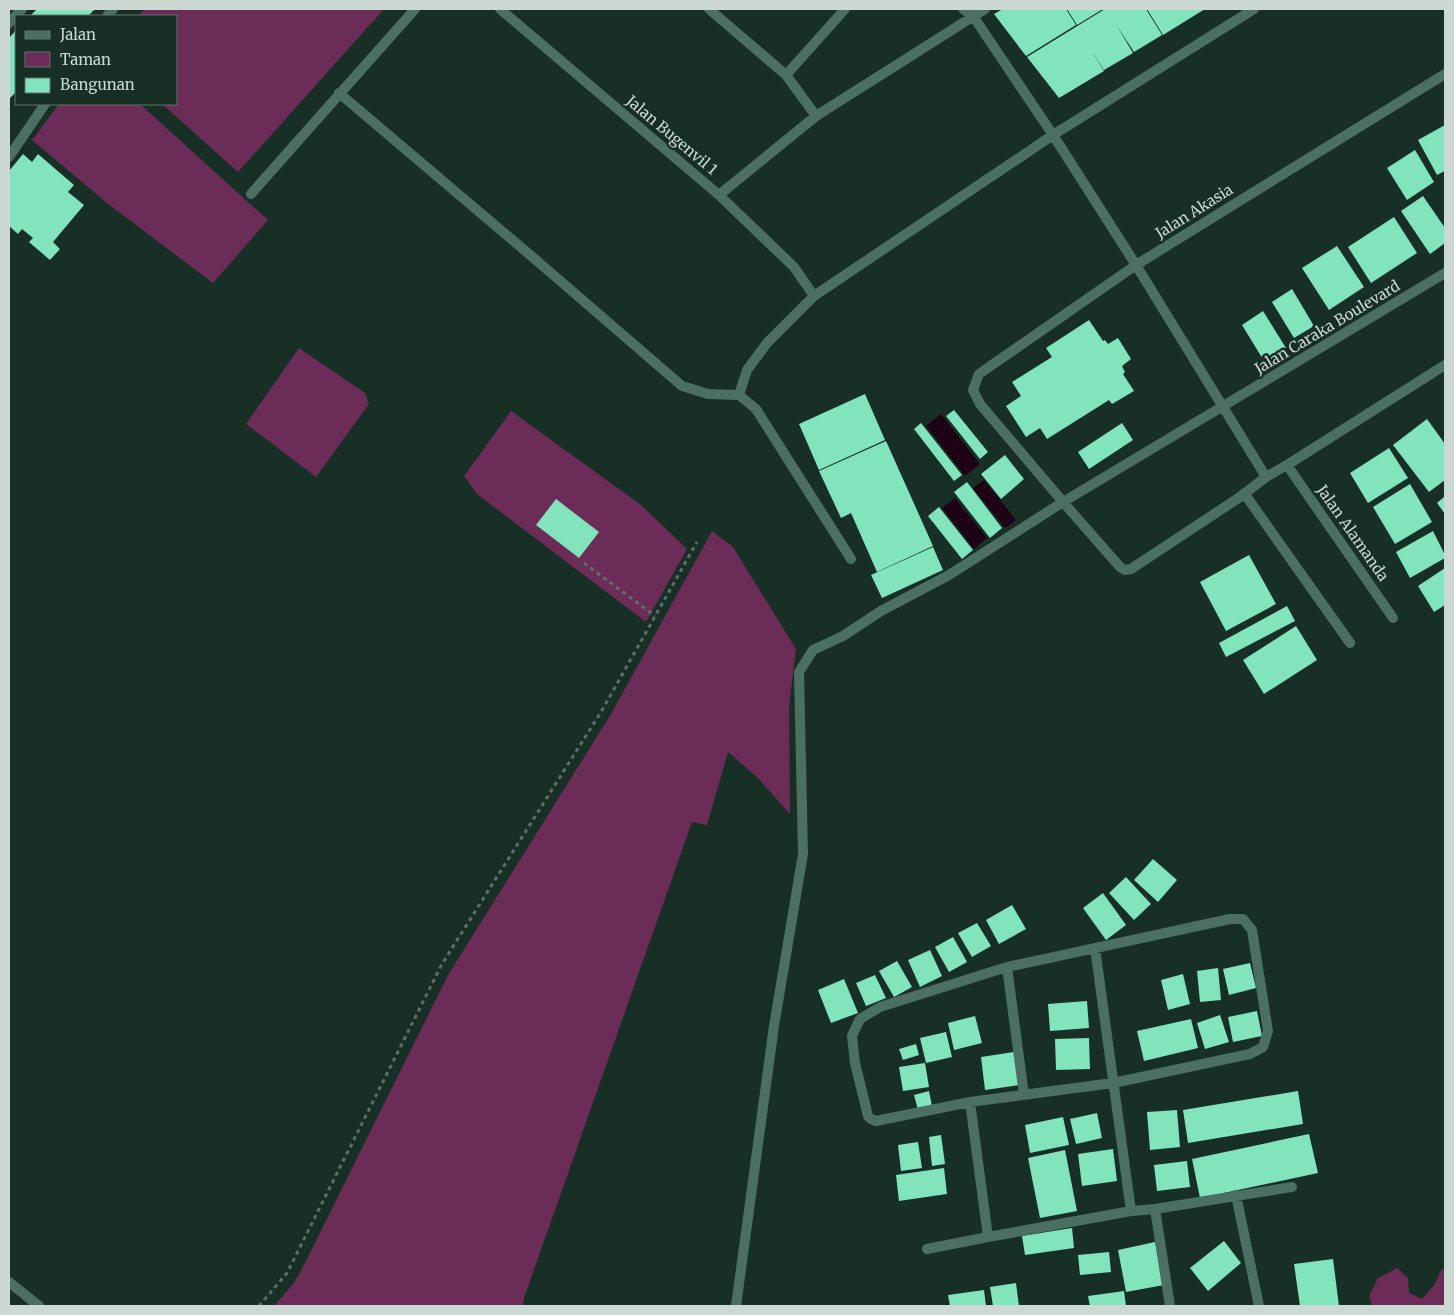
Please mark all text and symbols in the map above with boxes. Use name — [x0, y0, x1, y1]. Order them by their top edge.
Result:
legend — [15, 15, 178, 105]
text: Jalan — [59, 25, 96, 44]
text: Taman — [60, 50, 111, 69]
text: Bangunan — [60, 75, 135, 94]
street label: Jalan Bugenvil 1 — [622, 91, 722, 179]
street label: Jalan Akasia — [1151, 180, 1236, 243]
street label: Jalan Caraka Boulevard — [1250, 276, 1403, 378]
street label: Jalan Alamanda — [1312, 480, 1393, 585]

